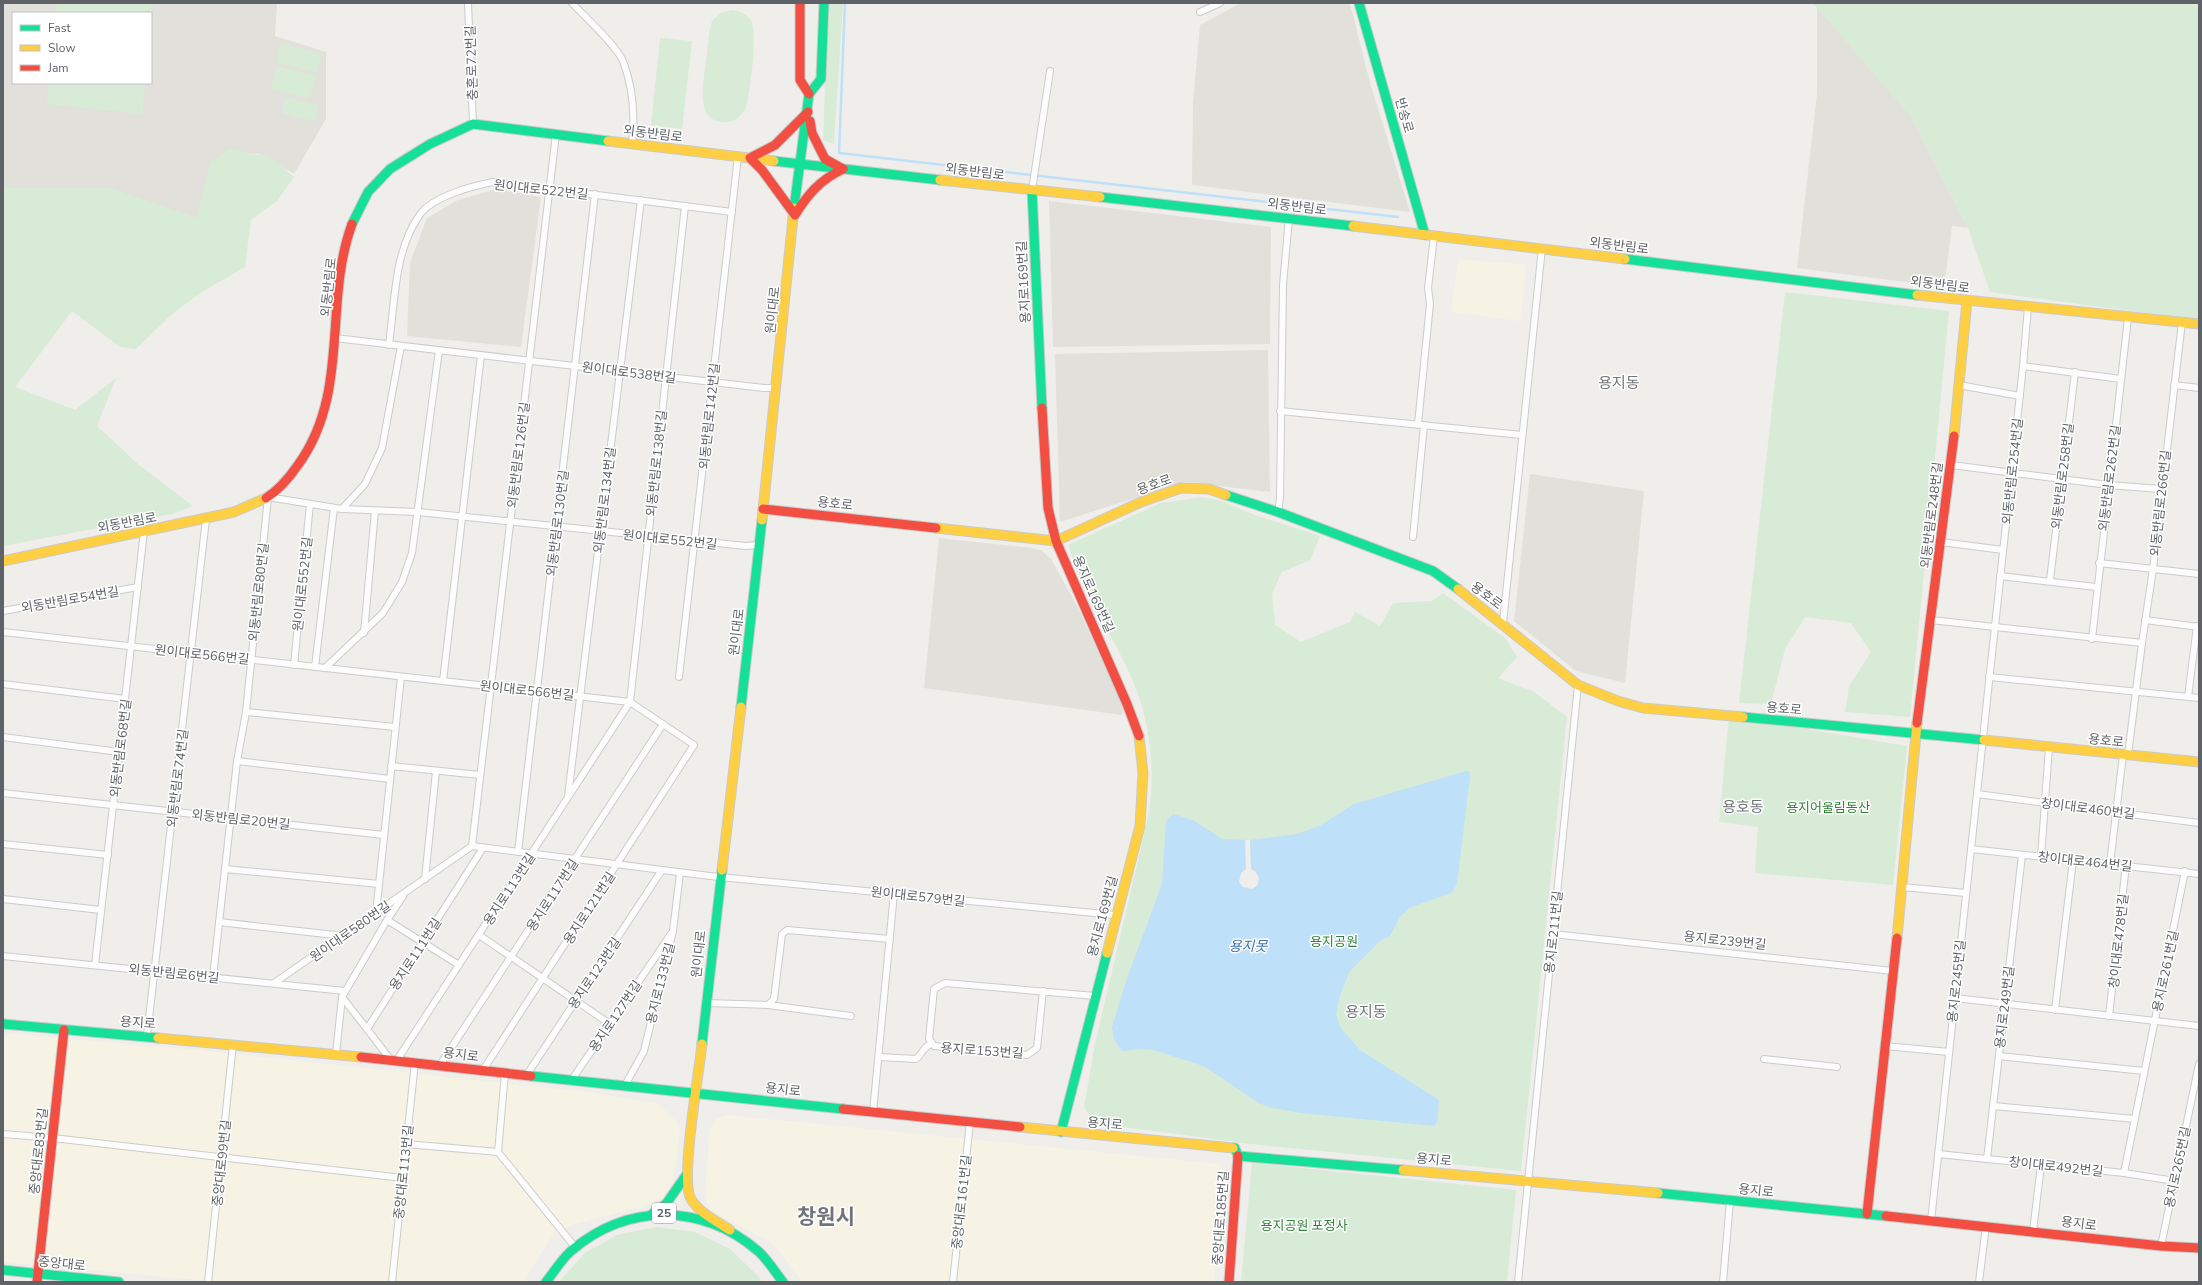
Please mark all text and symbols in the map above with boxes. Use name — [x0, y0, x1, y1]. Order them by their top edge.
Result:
legend — [12, 12, 152, 84]
text: Fast — [48, 20, 71, 36]
street label: 충혼로72번길 — [462, 25, 482, 101]
text: Slow — [48, 40, 76, 56]
text: Jam — [47, 60, 69, 76]
street label: 반송로 — [1390, 96, 1418, 135]
street label: 외동반림로 — [622, 121, 684, 147]
street label: 외동반림로 — [944, 159, 1006, 185]
street label: 원이대로522번길 — [493, 176, 589, 204]
street label: 외동반림로 — [1266, 194, 1328, 220]
street label: 외동반림로 — [1588, 233, 1650, 259]
street label: 용지로169번길 — [1013, 240, 1035, 324]
street label: 외동반림로 — [317, 256, 341, 318]
street label: 외동반림로 — [1909, 272, 1971, 298]
street label: 원이대로 — [762, 285, 784, 335]
street label: 원이대로538번길 — [581, 358, 677, 388]
street label: 외동반림로142번길 — [695, 362, 725, 470]
district label: 용지동 — [1598, 373, 1640, 393]
street label: 외동반림로126번길 — [504, 401, 534, 509]
street label: 외동반림로138번길 — [642, 409, 672, 517]
street label: 외동반림로254번길 — [1998, 417, 2028, 525]
street label: 외동반림로258번길 — [2048, 422, 2078, 530]
street label: 외동반림로262번길 — [2095, 424, 2125, 532]
street label: 외동반림로134번길 — [590, 446, 620, 554]
street label: 외동반림로266번길 — [2146, 449, 2176, 557]
street label: 외동반림로248번길 — [1917, 461, 1947, 569]
street label: 외동반림로130번길 — [543, 469, 573, 577]
street label: 용호로 — [1134, 470, 1174, 500]
street label: 용호로 — [816, 493, 854, 515]
street label: 외동반림로 — [96, 508, 158, 538]
street label: 원이대로552번길 — [622, 526, 718, 554]
street label: 원이대로552번길 — [289, 536, 317, 632]
street label: 외동반림로80번길 — [245, 542, 273, 642]
street label: 용지로169번길 — [1068, 553, 1118, 636]
street label: 용호로 — [1467, 578, 1506, 614]
street label: 외동반림로54번길 — [20, 582, 121, 617]
street label: 원이대로 — [725, 607, 749, 657]
street label: 원이대로566번길 — [154, 641, 250, 669]
street label: 원이대로566번길 — [479, 677, 575, 705]
street label: 외동반림로68번길 — [106, 698, 136, 799]
street label: 용호로 — [1765, 698, 1803, 720]
street label: 외동반림로74번길 — [163, 728, 193, 829]
street label: 용호로 — [2087, 730, 2125, 752]
street label: 창이대로460번길 — [2040, 794, 2136, 824]
district label: 용호동 — [1722, 797, 1764, 817]
park label: 용지어울림동산 — [1786, 799, 1870, 817]
street label: 외동반림로20번길 — [191, 806, 291, 834]
street label: 창이대로464번길 — [2037, 848, 2133, 876]
street label: 용지로113번길 — [480, 850, 540, 929]
street label: 용지로117번길 — [523, 856, 583, 935]
street label: 용지로121번길 — [560, 869, 620, 948]
street label: 용지로169번길 — [1084, 874, 1122, 959]
street label: 원이대로579번길 — [870, 883, 966, 911]
street label: 용지로211번길 — [1541, 890, 1567, 974]
street label: 창이대로478번길 — [2105, 893, 2133, 989]
street label: 원이대로580번길 — [306, 897, 395, 966]
street label: 용지로111번길 — [386, 915, 446, 994]
street label: 용지로239번길 — [1683, 928, 1767, 954]
street label: 원이대로 — [688, 929, 710, 979]
street label: 용지로261번길 — [2149, 929, 2183, 1014]
park label: 용지공원 — [1310, 933, 1358, 951]
street label: 용지로123번길 — [564, 934, 626, 1013]
water label: 용지못 — [1229, 937, 1268, 956]
street label: 용지로245번길 — [1944, 939, 1970, 1023]
street label: 용지로133번길 — [642, 941, 680, 1026]
street label: 외동반림로6번길 — [127, 960, 220, 988]
street label: 용지로249번길 — [1991, 965, 2019, 1050]
street label: 용지로127번길 — [585, 977, 647, 1056]
district label: 용지동 — [1345, 1002, 1387, 1022]
street label: 용지로 — [119, 1013, 156, 1033]
street label: 용지로153번길 — [940, 1039, 1024, 1063]
street label: 용지로 — [442, 1044, 480, 1066]
street label: 용지로 — [764, 1079, 802, 1101]
street label: 중앙대로83번길 — [25, 1107, 53, 1195]
street label: 용지로 — [1086, 1113, 1124, 1135]
street label: 중앙대로99번길 — [208, 1119, 236, 1207]
street label: 중앙대로113번길 — [390, 1124, 418, 1220]
street label: 용지로265번길 — [2161, 1125, 2195, 1210]
street label: 용지로 — [1415, 1149, 1453, 1171]
street label: 창이대로492번길 — [2008, 1153, 2104, 1181]
street label: 중앙대로161번길 — [948, 1154, 976, 1250]
street label: 중앙대로185번길 — [1209, 1170, 1233, 1266]
street label: 용지로 — [1737, 1180, 1775, 1202]
road number: 25 — [652, 1203, 676, 1223]
district label: 창원시 — [797, 1203, 855, 1231]
street label: 용지로 — [2060, 1213, 2098, 1235]
park label: 용지공원 포정사 — [1260, 1217, 1348, 1235]
street label: 중앙대로 — [37, 1253, 87, 1275]

